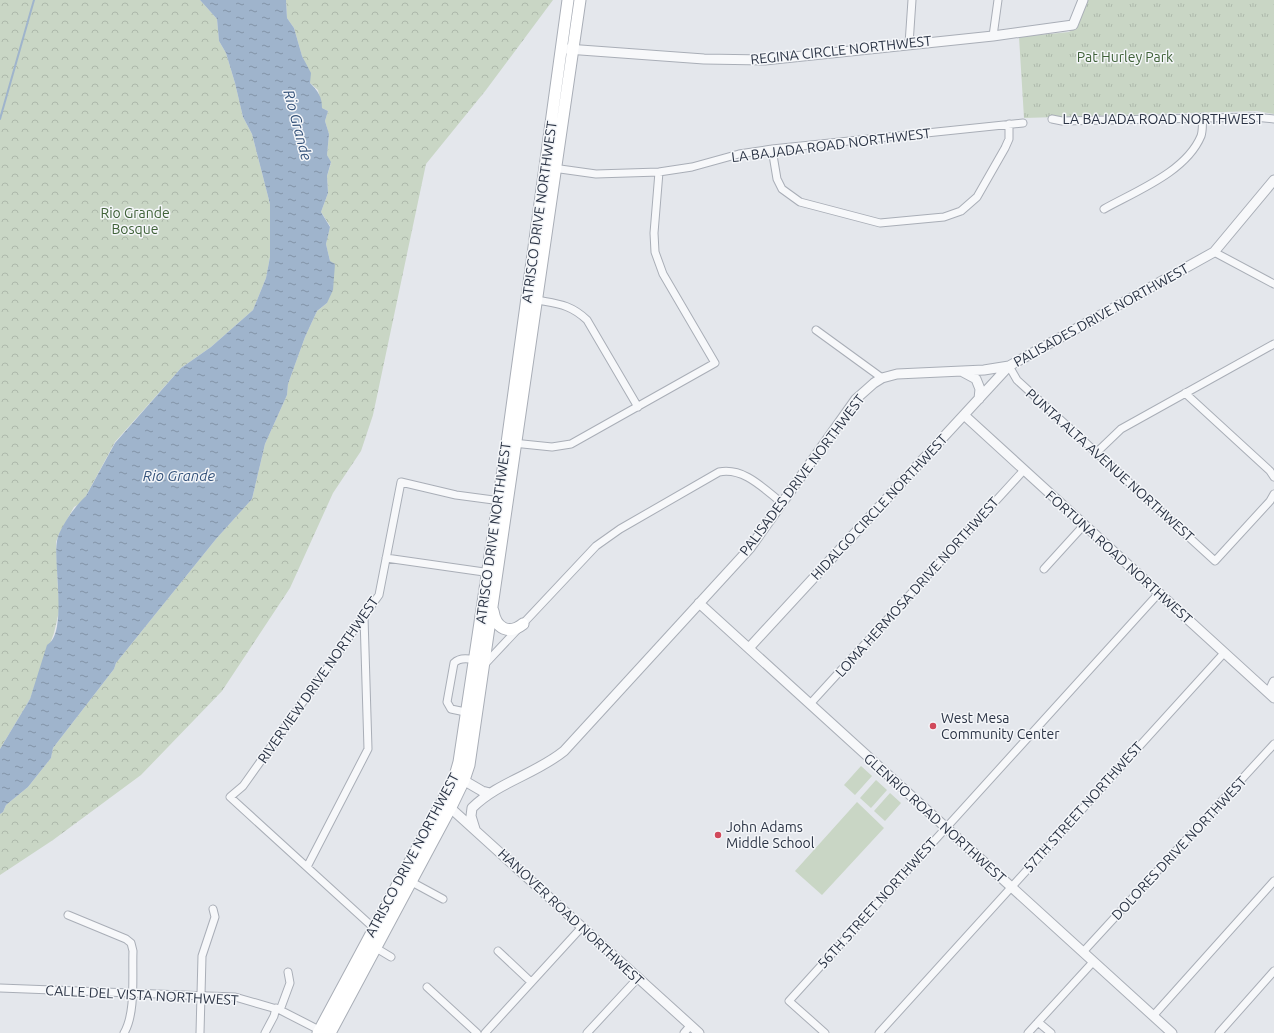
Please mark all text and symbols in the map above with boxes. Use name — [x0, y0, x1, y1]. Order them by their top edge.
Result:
street label: REGINA CIRCLE NORTHWEST — [750, 33, 933, 67]
park label: Pat Hurley Park — [1077, 49, 1173, 65]
water label: Rio Grande — [280, 88, 316, 163]
street label: LA BAJADA ROAD NORTHWEST — [1063, 111, 1264, 127]
street label: ATRISCO DRIVE NORTHWEST — [518, 120, 560, 304]
street label: LA BAJADA ROAD NORTHWEST — [730, 125, 932, 165]
park label: Rio Grande Bosque — [100, 205, 170, 237]
street label: PALISADES DRIVE NORTHWEST — [1011, 260, 1191, 370]
street label: PUNTA ALTA AVENUE NORTHWEST — [1023, 385, 1197, 545]
street label: PALISADES DRIVE NORTHWEST — [736, 391, 868, 559]
street label: HIDALGO CIRCLE NORTHWEST — [807, 431, 951, 583]
street label: ATRISCO DRIVE NORTHWEST — [472, 441, 514, 625]
water label: Rio Grande — [143, 467, 216, 484]
street label: FORTUNA ROAD NORTHWEST — [1043, 487, 1196, 627]
street label: LOMA HERMOSA DRIVE NORTHWEST — [832, 494, 1002, 680]
street label: RIVERVIEW DRIVE NORTHWEST — [254, 594, 382, 766]
place label: West Mesa Community Center — [941, 710, 1060, 742]
marker: West Mesa Community Center — [928, 721, 938, 731]
street label: 57TH STREET NORTHWEST — [1020, 738, 1146, 876]
street label: GLENRIO ROAD NORTHWEST — [861, 750, 1009, 886]
street label: ATRISCO DRIVE NORTHWEST — [362, 770, 462, 940]
street label: DOLORES DRIVE NORTHWEST — [1108, 773, 1250, 923]
place label: John Adams Middle School — [726, 819, 815, 851]
marker: John Adams Middle School — [713, 830, 723, 840]
street label: 56TH STREET NORTHWEST — [814, 834, 940, 972]
street label: HANOVER ROAD NORTHWEST — [495, 845, 647, 989]
street label: CALLE DEL VISTA NORTHWEST — [45, 982, 239, 1008]

